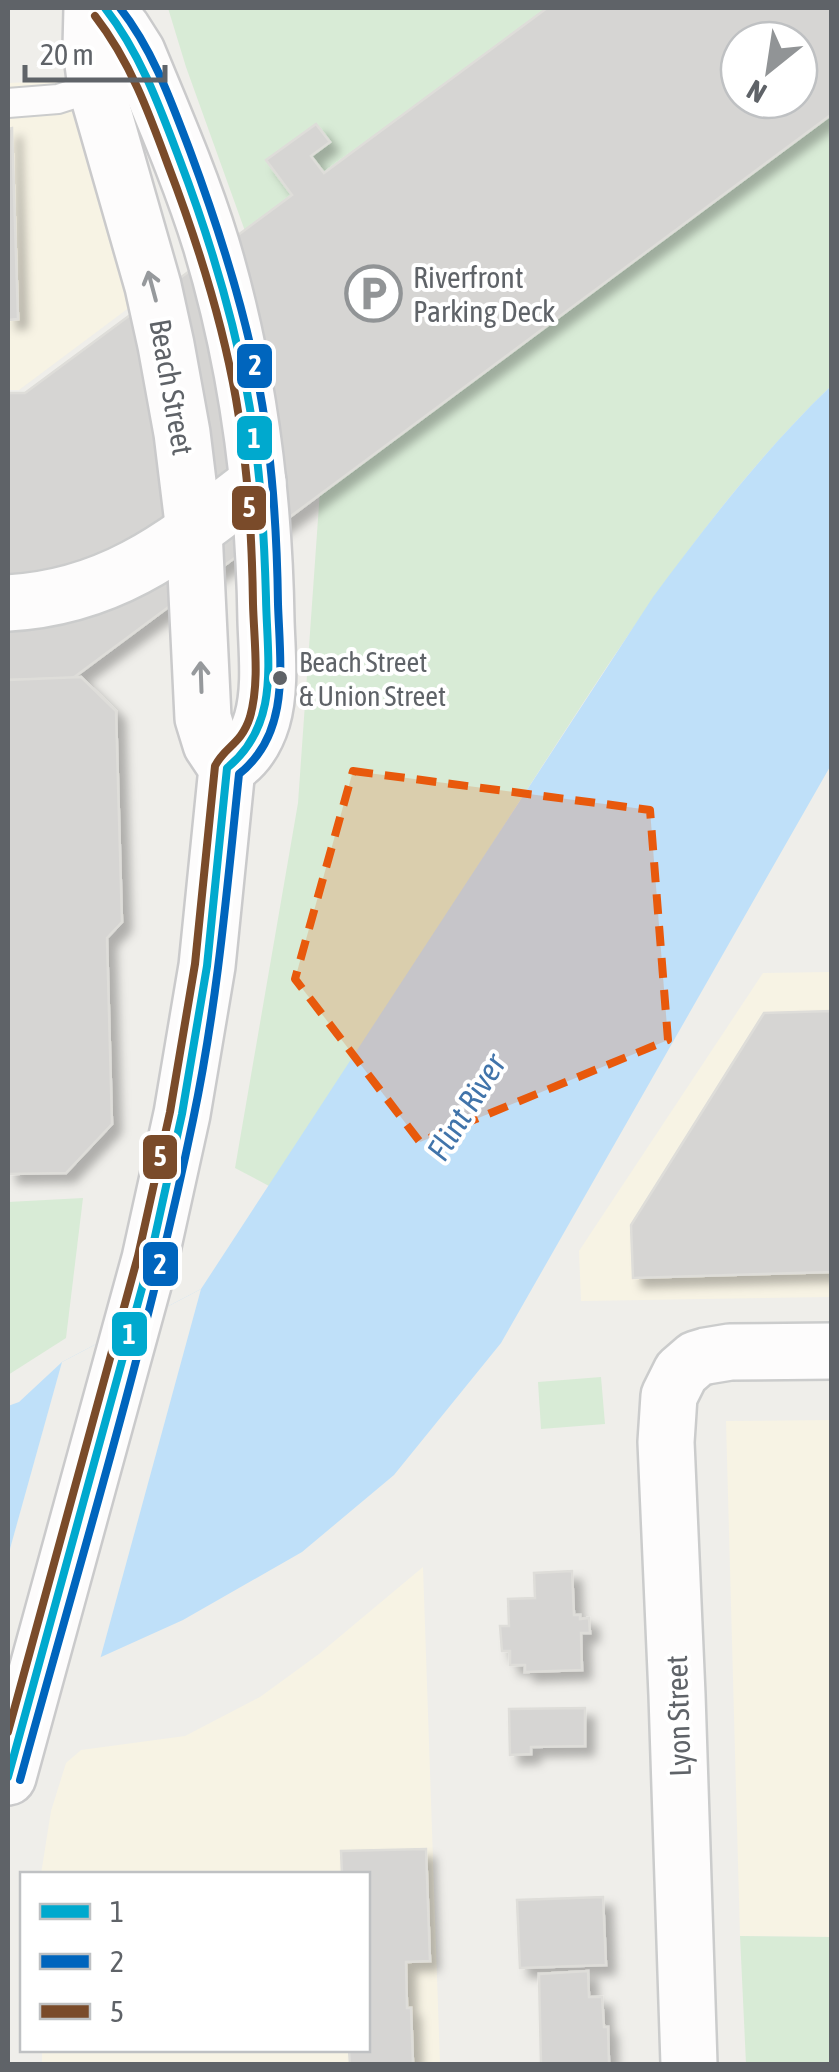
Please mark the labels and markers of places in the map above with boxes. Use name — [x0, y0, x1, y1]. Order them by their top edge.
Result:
place label: Riverfront Parking Deck — [413, 260, 555, 328]
parking icon: Riverfront Parking Deck — [344, 264, 404, 324]
place label: Beach Street & Union Street — [299, 646, 446, 712]
marker: Beach Street & Union Street — [270, 668, 290, 688]

